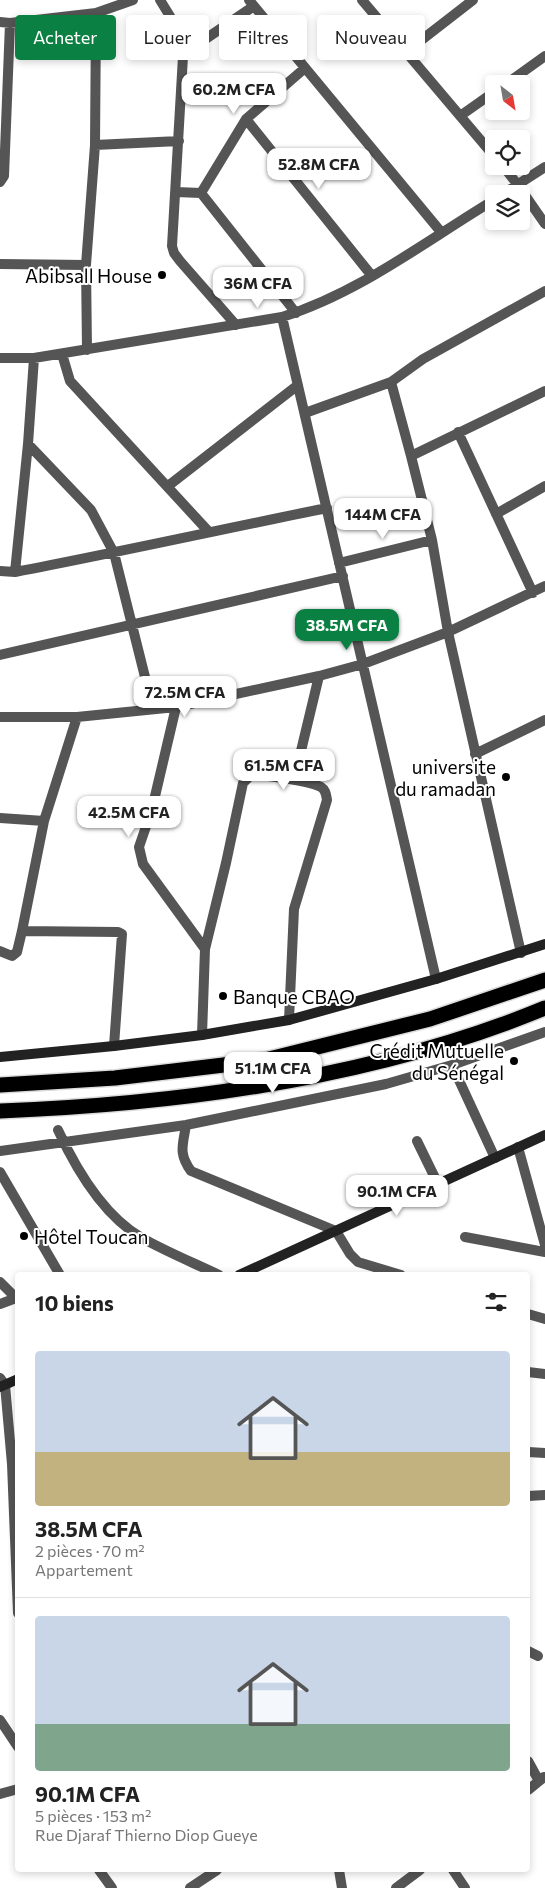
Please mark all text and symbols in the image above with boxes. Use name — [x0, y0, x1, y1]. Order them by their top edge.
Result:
chip: Acheter — [15, 15, 116, 60]
chip: Louer — [126, 15, 209, 60]
chip: Filtres — [219, 15, 307, 60]
chip: Nouveau — [317, 15, 425, 60]
pin: 60.2M CFA — [177, 72, 291, 115]
north arrow — [485, 75, 530, 120]
map controls — [485, 75, 530, 230]
text: 60.2M CFA — [192, 79, 276, 98]
button: locate — [485, 130, 530, 175]
pin: 52.8M CFA — [262, 148, 376, 190]
text: 52.8M CFA — [278, 154, 360, 173]
button: layers — [485, 185, 530, 230]
place label: Abibsall House — [25, 264, 152, 287]
pin: 36M CFA — [212, 266, 304, 309]
marker: Abibsall House — [156, 269, 168, 281]
text: 36M CFA — [224, 273, 292, 292]
pin: 144M CFA — [331, 498, 435, 540]
text: 144M CFA — [345, 504, 421, 523]
pin: 38.5M CFA — [290, 608, 404, 651]
text: 38.5M CFA — [306, 615, 388, 634]
pin: 72.5M CFA — [128, 676, 242, 718]
text: 72.5M CFA — [145, 682, 225, 701]
pin: 61.5M CFA — [227, 748, 341, 791]
text: 61.5M CFA — [244, 755, 324, 774]
place label: universite du ramadan — [395, 755, 496, 800]
marker: universite du ramadan — [500, 771, 512, 783]
pin: 42.5M CFA — [72, 796, 186, 838]
text: 42.5M CFA — [88, 802, 170, 821]
place label: Banque CBAO — [233, 985, 355, 1008]
marker: Banque CBAO — [217, 990, 229, 1002]
place label: Crédit Mutuelle du Sénégal — [370, 1039, 504, 1084]
pin: 51.1M CFA — [216, 1052, 330, 1094]
marker: Crédit Mutuelle du Sénégal — [508, 1055, 520, 1067]
text: 51.1M CFA — [235, 1058, 311, 1077]
pin: 90.1M CFA — [340, 1174, 454, 1217]
text: 90.1M CFA — [357, 1181, 437, 1200]
place label: Hôtel Toucan — [34, 1225, 149, 1248]
marker: Hôtel Toucan — [18, 1230, 30, 1242]
icon: filters — [482, 1288, 510, 1316]
text: 10 biens — [35, 1290, 114, 1315]
icon: home — [228, 1383, 318, 1473]
text: 38.5M CFA — [35, 1516, 143, 1541]
text: 2 pièces · 70 m² — [35, 1541, 145, 1560]
text: Appartement — [35, 1560, 133, 1579]
icon: home — [228, 1649, 318, 1739]
text: 90.1M CFA — [35, 1781, 140, 1806]
text: 5 pièces · 153 m² — [35, 1806, 151, 1825]
text: Rue Djaraf Thierno Diop Gueye — [35, 1825, 258, 1844]

